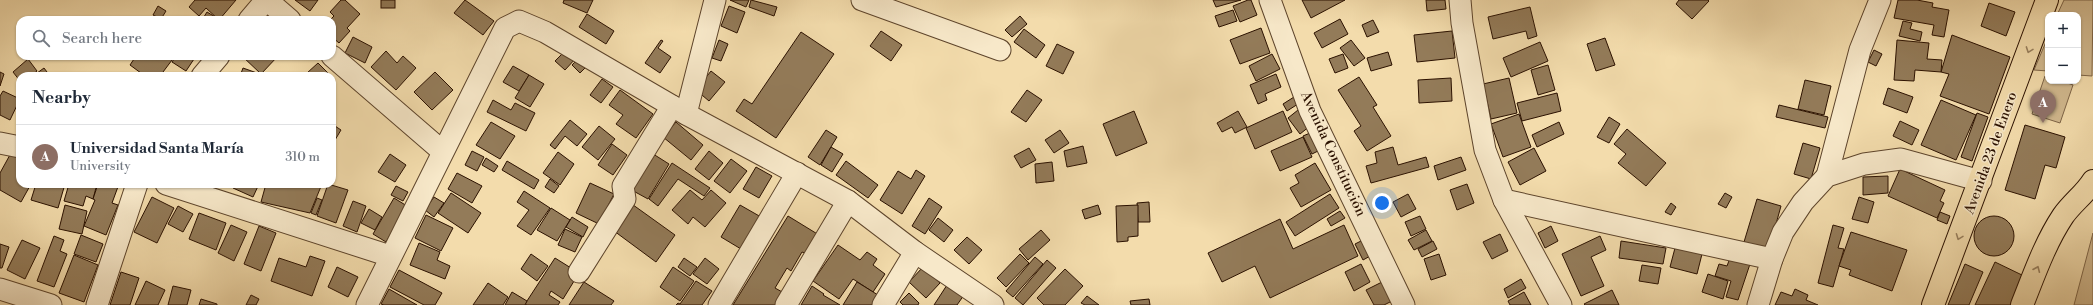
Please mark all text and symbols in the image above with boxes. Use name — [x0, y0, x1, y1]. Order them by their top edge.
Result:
map controls — [2045, 12, 2081, 84]
button: + — [2045, 12, 2081, 48]
search box — [16, 16, 336, 60]
icon: search — [30, 27, 52, 49]
text: Search here — [62, 29, 142, 48]
one-way arrow — [2025, 46, 2034, 53]
button: − — [2045, 48, 2081, 84]
text: Nearby — [32, 87, 91, 109]
street label: Avenida Constitución — [1296, 88, 1370, 220]
street label: Avenida 23 de Enero — [1960, 89, 2022, 218]
pin: A — [2030, 90, 2056, 123]
text: Universidad Santa María — [70, 139, 244, 158]
text: A — [40, 149, 50, 165]
text: 310 m — [285, 149, 320, 165]
text: University — [70, 158, 131, 174]
your location — [1372, 193, 1392, 213]
one-way arrow — [1956, 234, 1964, 241]
one-way arrow — [2032, 266, 2040, 273]

